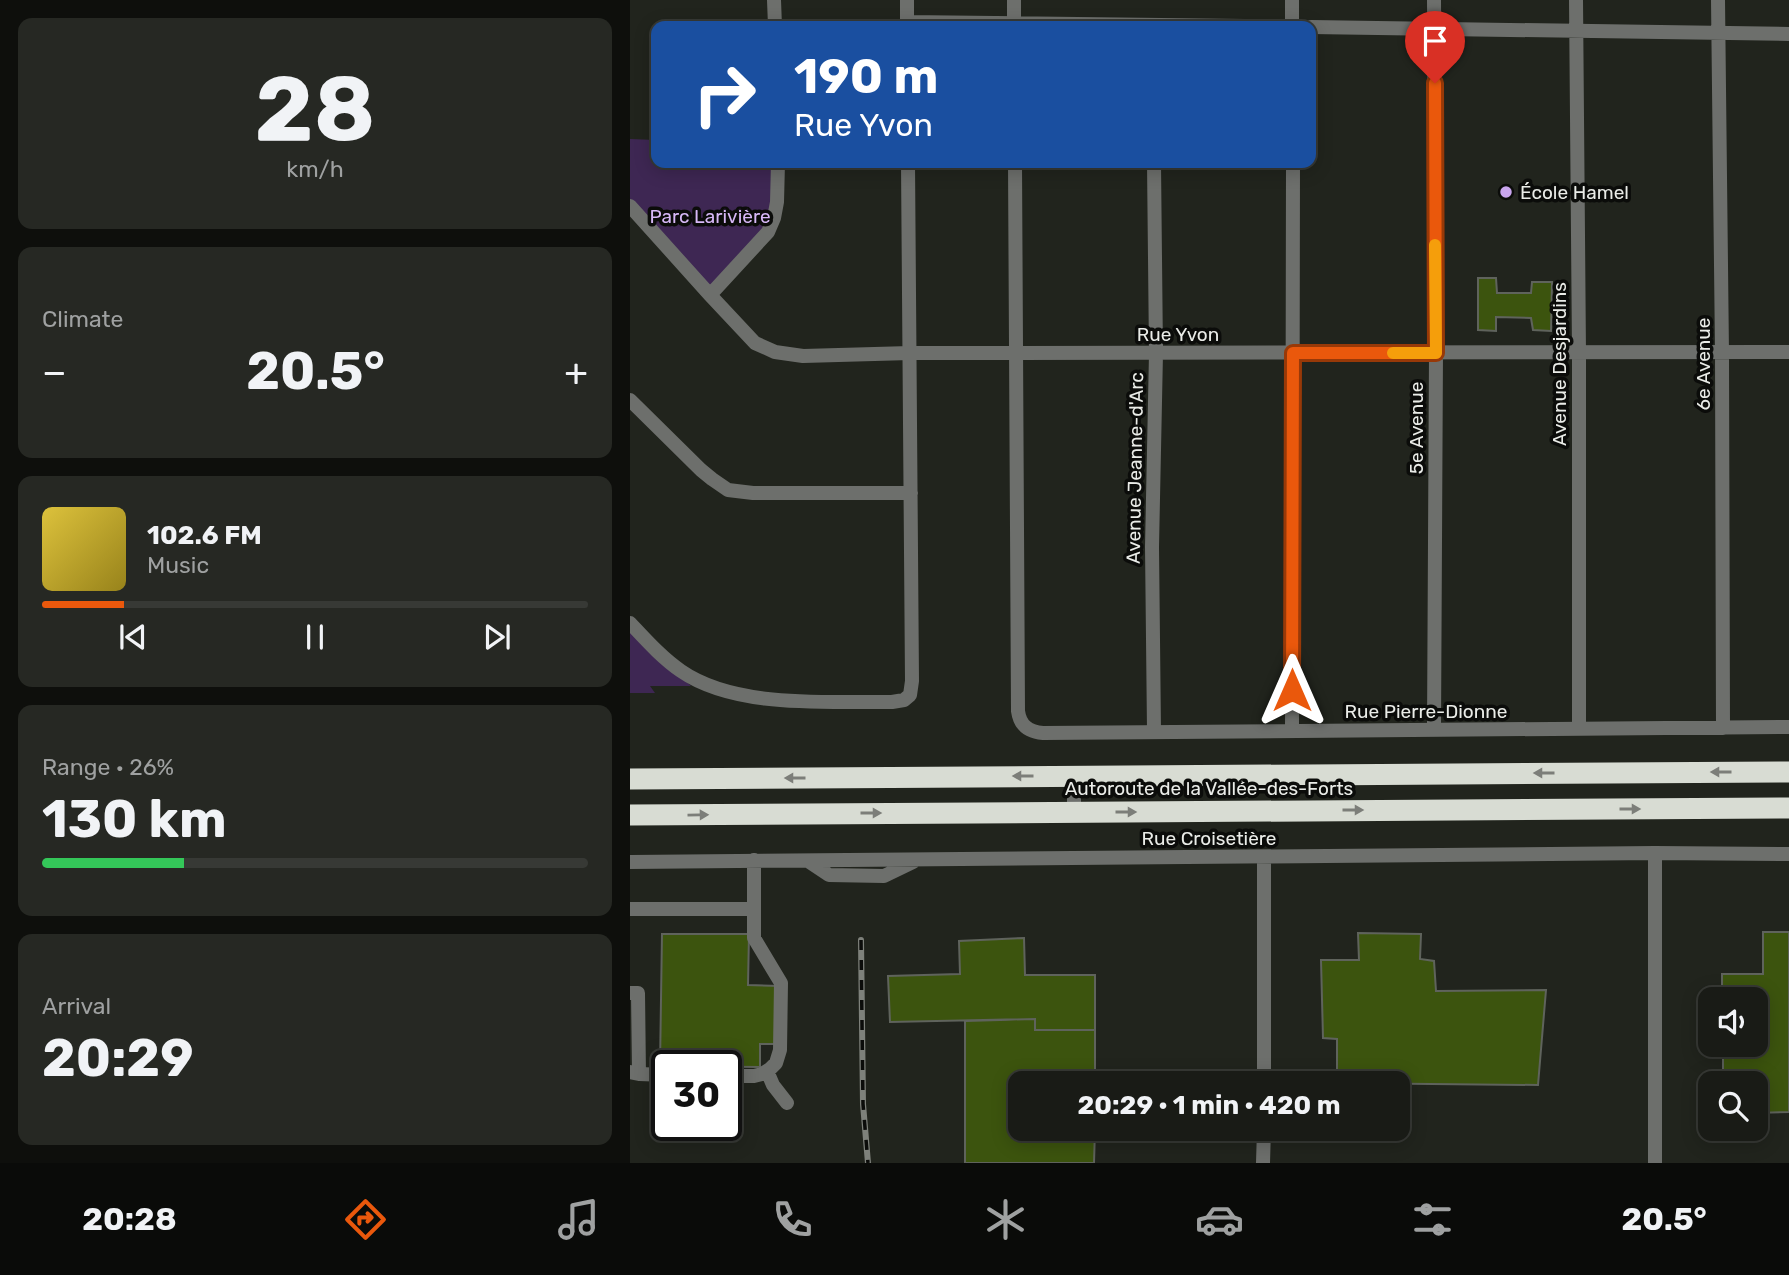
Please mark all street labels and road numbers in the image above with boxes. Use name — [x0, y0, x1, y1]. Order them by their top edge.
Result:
street label: Avenue Desjardins — [1548, 282, 1571, 446]
street label: 6e Avenue — [1692, 318, 1715, 410]
street label: Rue Yvon — [1137, 323, 1219, 346]
street label: Avenue Jeanne-d'Arc — [1122, 372, 1148, 564]
street label: 5e Avenue — [1405, 382, 1428, 474]
street label: Rue Pierre-Dionne — [1345, 700, 1507, 723]
street label: Autoroute de la Vallée-des-Forts — [1065, 777, 1353, 800]
street label: Rue Croisetière — [1142, 827, 1276, 850]

